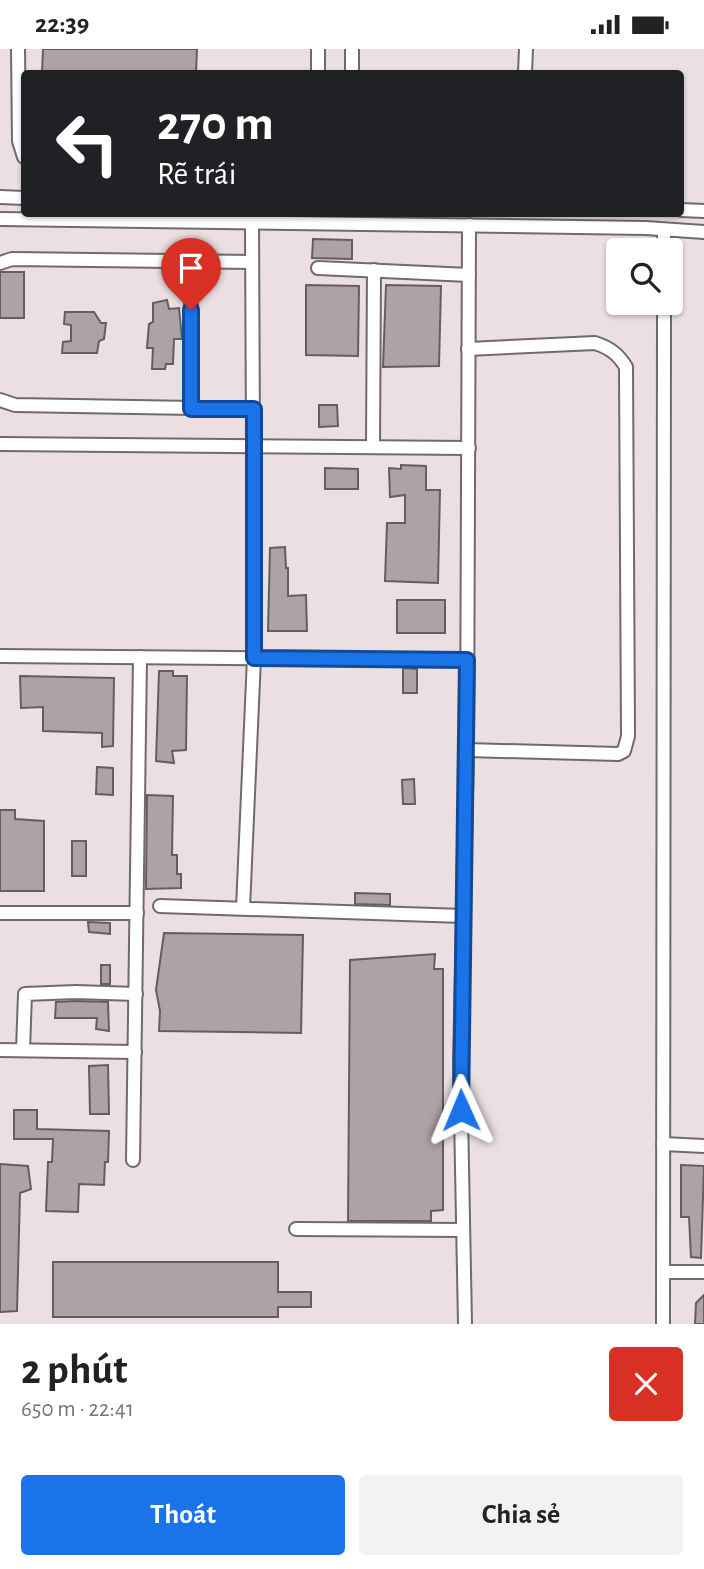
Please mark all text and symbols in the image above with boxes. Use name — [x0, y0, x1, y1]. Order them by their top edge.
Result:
text: 22:39 — [35, 11, 89, 37]
icon: left — [42, 98, 133, 189]
text: 270 m — [157, 100, 274, 149]
text: Rẽ trái — [157, 158, 236, 190]
pin — [161, 238, 221, 310]
map controls — [606, 238, 683, 315]
button: search — [606, 238, 683, 315]
icon: arrive — [172, 249, 210, 287]
position arrow — [424, 1073, 498, 1147]
button: close — [609, 1347, 683, 1421]
text: 2 phút — [21, 1349, 127, 1391]
text: 650 m · 22:41 — [21, 1398, 134, 1421]
button: Thoát — [21, 1475, 345, 1555]
button: Chia sẻ — [359, 1475, 683, 1555]

